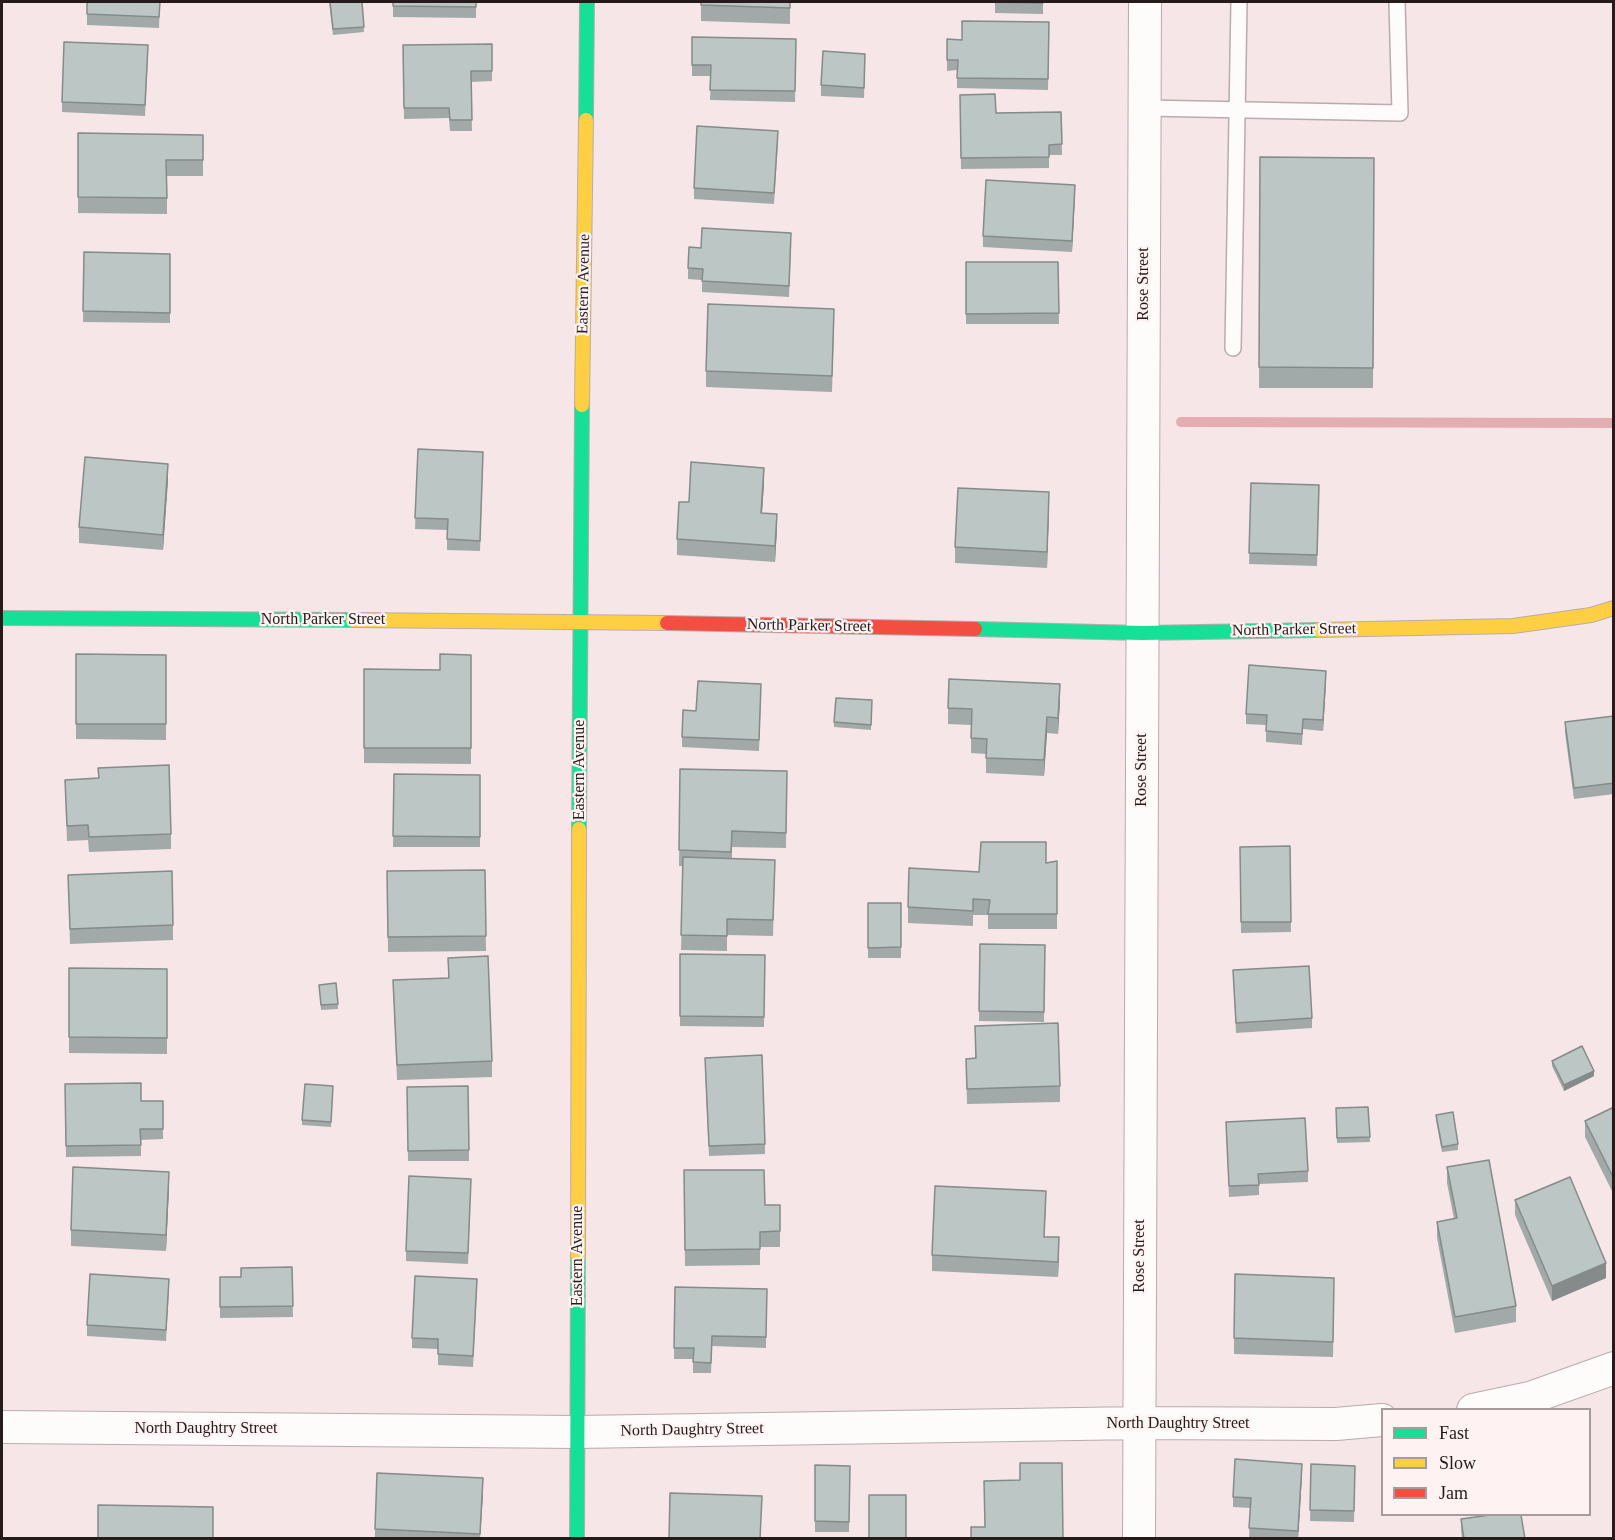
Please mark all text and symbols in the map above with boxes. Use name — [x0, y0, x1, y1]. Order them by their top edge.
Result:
street label: Eastern Avenue — [574, 234, 594, 334]
street label: Rose Street — [1134, 247, 1154, 321]
street label: North Parker Street — [261, 610, 385, 630]
street label: North Parker Street — [747, 615, 871, 637]
street label: North Parker Street — [1232, 619, 1356, 641]
street label: Eastern Avenue — [570, 720, 590, 820]
street label: Rose Street — [1132, 733, 1152, 807]
street label: Eastern Avenue — [568, 1206, 588, 1306]
street label: Rose Street — [1130, 1219, 1150, 1293]
legend — [1381, 1408, 1591, 1516]
street label: North Daughtry Street — [1106, 1414, 1250, 1434]
street label: North Daughtry Street — [134, 1419, 278, 1439]
street label: North Daughtry Street — [620, 1419, 764, 1441]
text: Fast — [1439, 1423, 1469, 1443]
text: Slow — [1439, 1453, 1476, 1473]
text: Jam — [1439, 1483, 1468, 1503]

